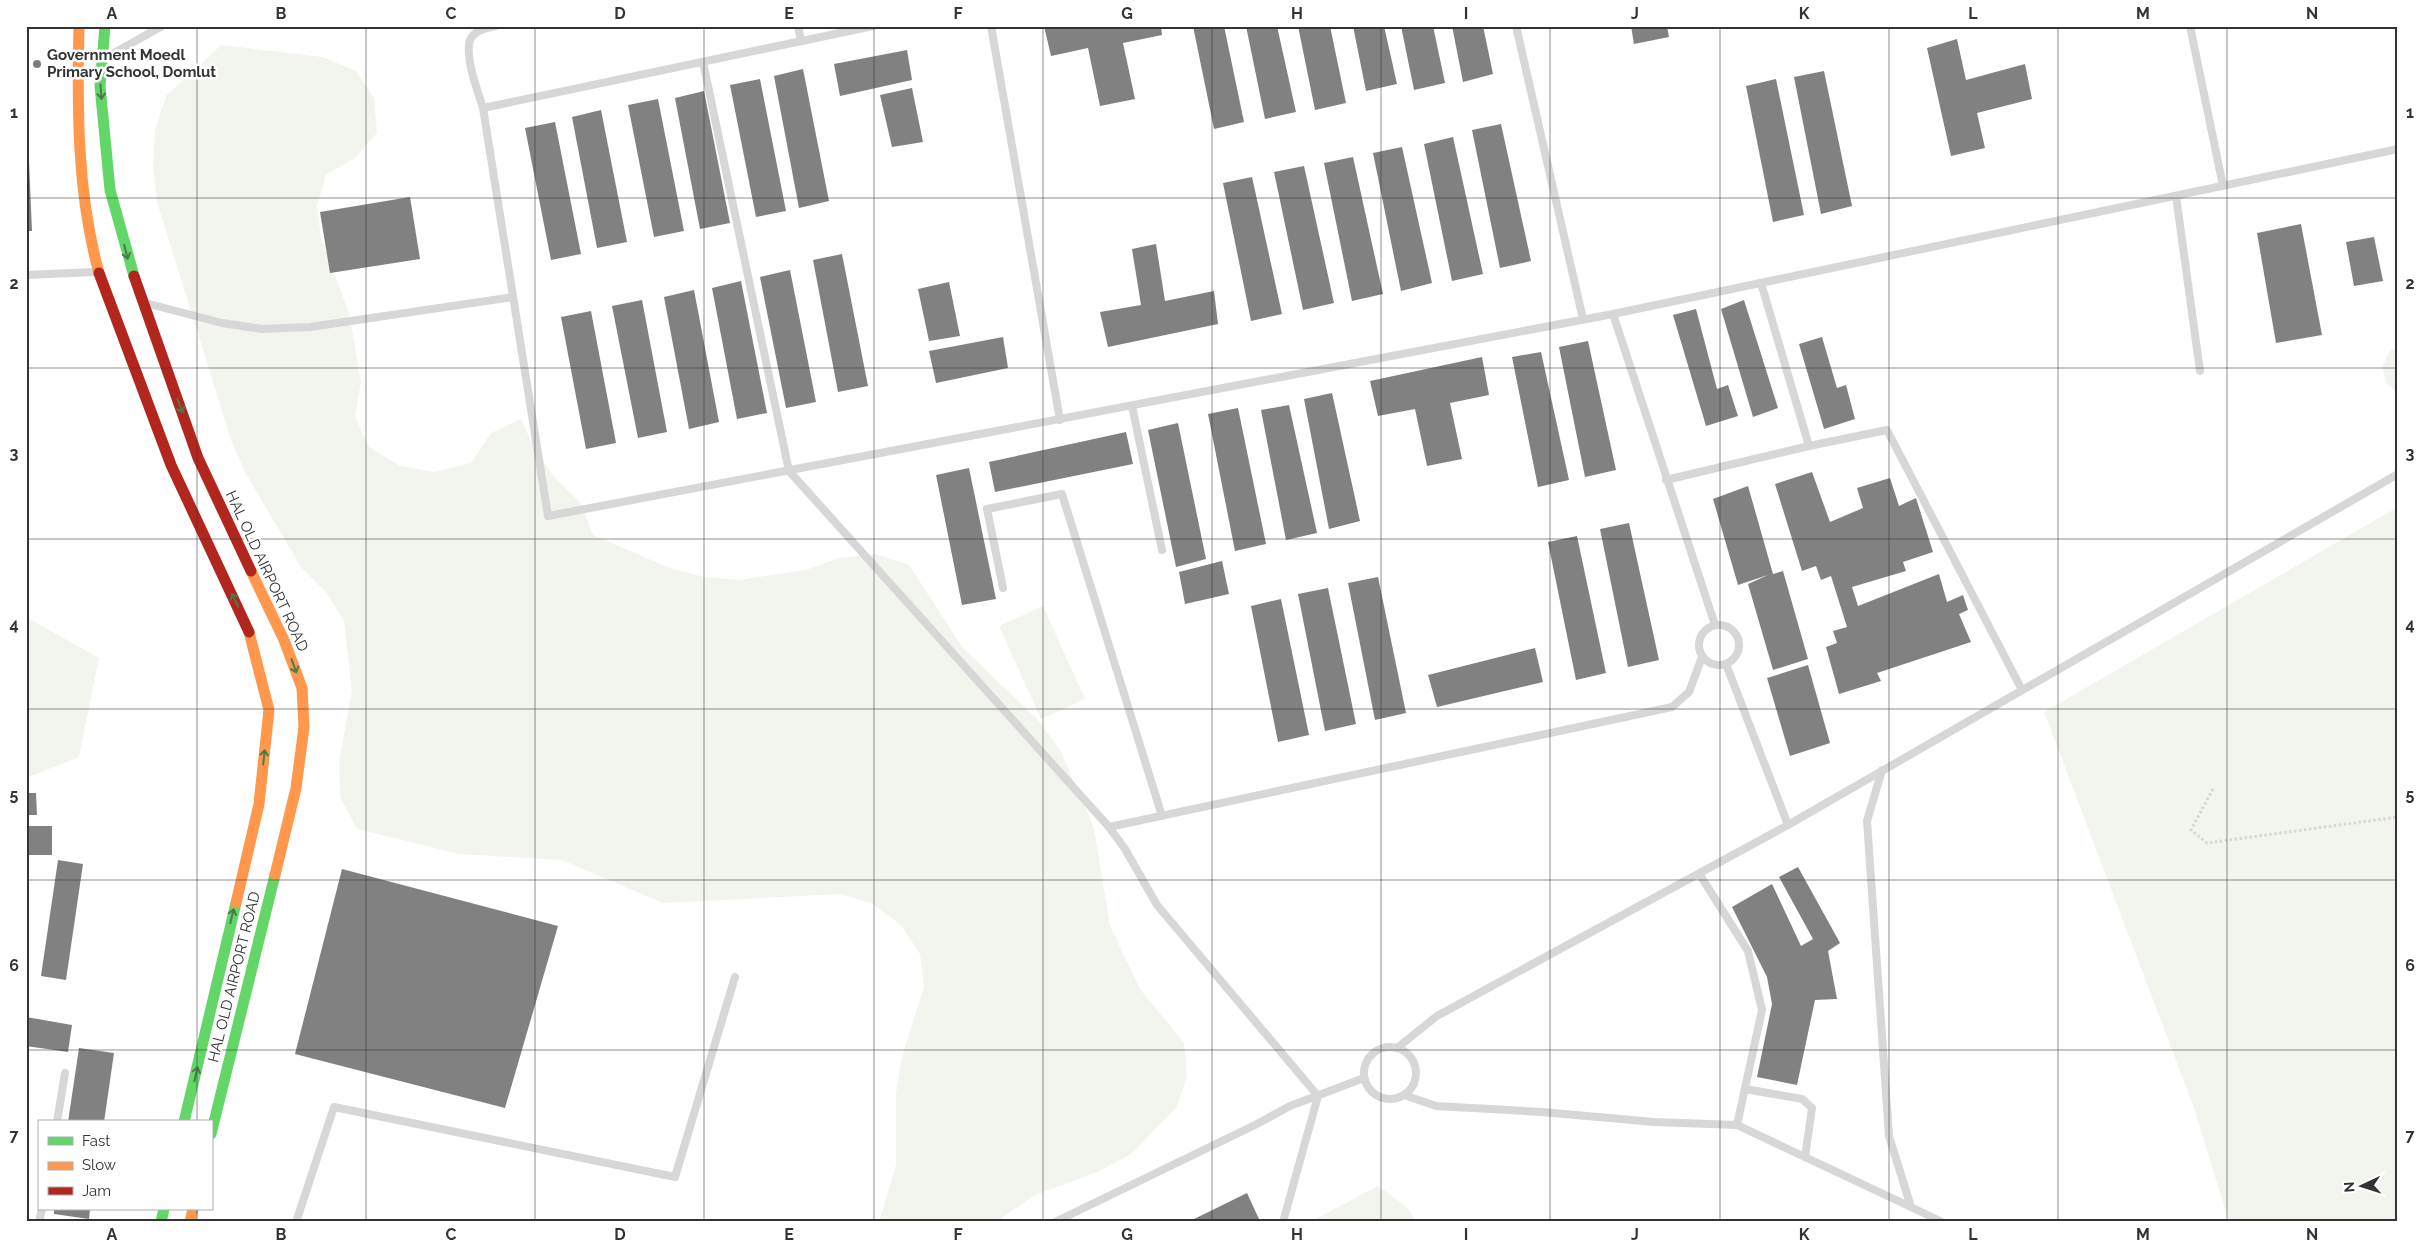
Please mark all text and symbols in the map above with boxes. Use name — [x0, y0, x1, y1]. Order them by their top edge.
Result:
text: A — [107, 4, 118, 23]
text: B — [276, 4, 287, 23]
text: C — [446, 4, 457, 23]
text: D — [614, 4, 626, 23]
text: E — [784, 4, 794, 23]
text: F — [953, 4, 963, 23]
text: G — [1121, 4, 1133, 23]
text: H — [1291, 4, 1303, 23]
text: I — [1464, 4, 1468, 23]
text: J — [1631, 4, 1639, 23]
text: K — [1799, 4, 1810, 23]
text: L — [1968, 4, 1978, 23]
text: M — [2136, 4, 2150, 23]
text: N — [2306, 4, 2318, 23]
place label: Government Moedl Primary School, Domlut — [47, 46, 216, 81]
marker: Government Moedl Primary School, Domlut — [31, 58, 43, 70]
one-way arrow — [96, 84, 106, 100]
text: 1 — [10, 103, 18, 122]
text: 1 — [2406, 103, 2414, 122]
one-way arrow — [122, 244, 131, 260]
text: 2 — [9, 274, 19, 293]
text: 2 — [2405, 274, 2415, 293]
one-way arrow — [175, 397, 185, 413]
text: 3 — [10, 444, 19, 463]
text: 3 — [2406, 444, 2415, 463]
street label: HAL OLD AIRPORT ROAD — [222, 488, 312, 655]
one-way arrow — [229, 593, 239, 608]
text: 4 — [9, 615, 19, 634]
text: 4 — [2405, 615, 2415, 634]
one-way arrow — [290, 658, 299, 674]
one-way arrow — [259, 749, 269, 765]
text: 5 — [10, 785, 19, 804]
text: 5 — [2406, 785, 2415, 804]
street label: HAL OLD AIRPORT ROAD — [204, 889, 264, 1064]
one-way arrow — [228, 909, 238, 925]
text: 6 — [9, 956, 19, 975]
text: 6 — [2405, 956, 2415, 975]
one-way arrow — [192, 1067, 201, 1083]
legend — [38, 1120, 212, 1210]
text: 7 — [10, 1126, 19, 1145]
text: 7 — [2406, 1126, 2415, 1145]
text: Fast — [82, 1132, 110, 1150]
text: Slow — [82, 1156, 116, 1174]
north arrow — [2336, 1160, 2386, 1210]
text: N — [2341, 1181, 2357, 1193]
text: Jam — [82, 1182, 111, 1200]
text: A — [107, 1225, 118, 1244]
text: B — [276, 1225, 287, 1244]
text: C — [446, 1225, 457, 1244]
text: D — [614, 1225, 626, 1244]
text: E — [784, 1225, 794, 1244]
text: F — [953, 1225, 963, 1244]
text: G — [1121, 1225, 1133, 1244]
text: H — [1291, 1225, 1303, 1244]
text: I — [1464, 1225, 1468, 1244]
text: J — [1631, 1225, 1639, 1244]
text: K — [1799, 1225, 1810, 1244]
text: L — [1968, 1225, 1978, 1244]
text: M — [2136, 1225, 2150, 1244]
text: N — [2306, 1225, 2318, 1244]

